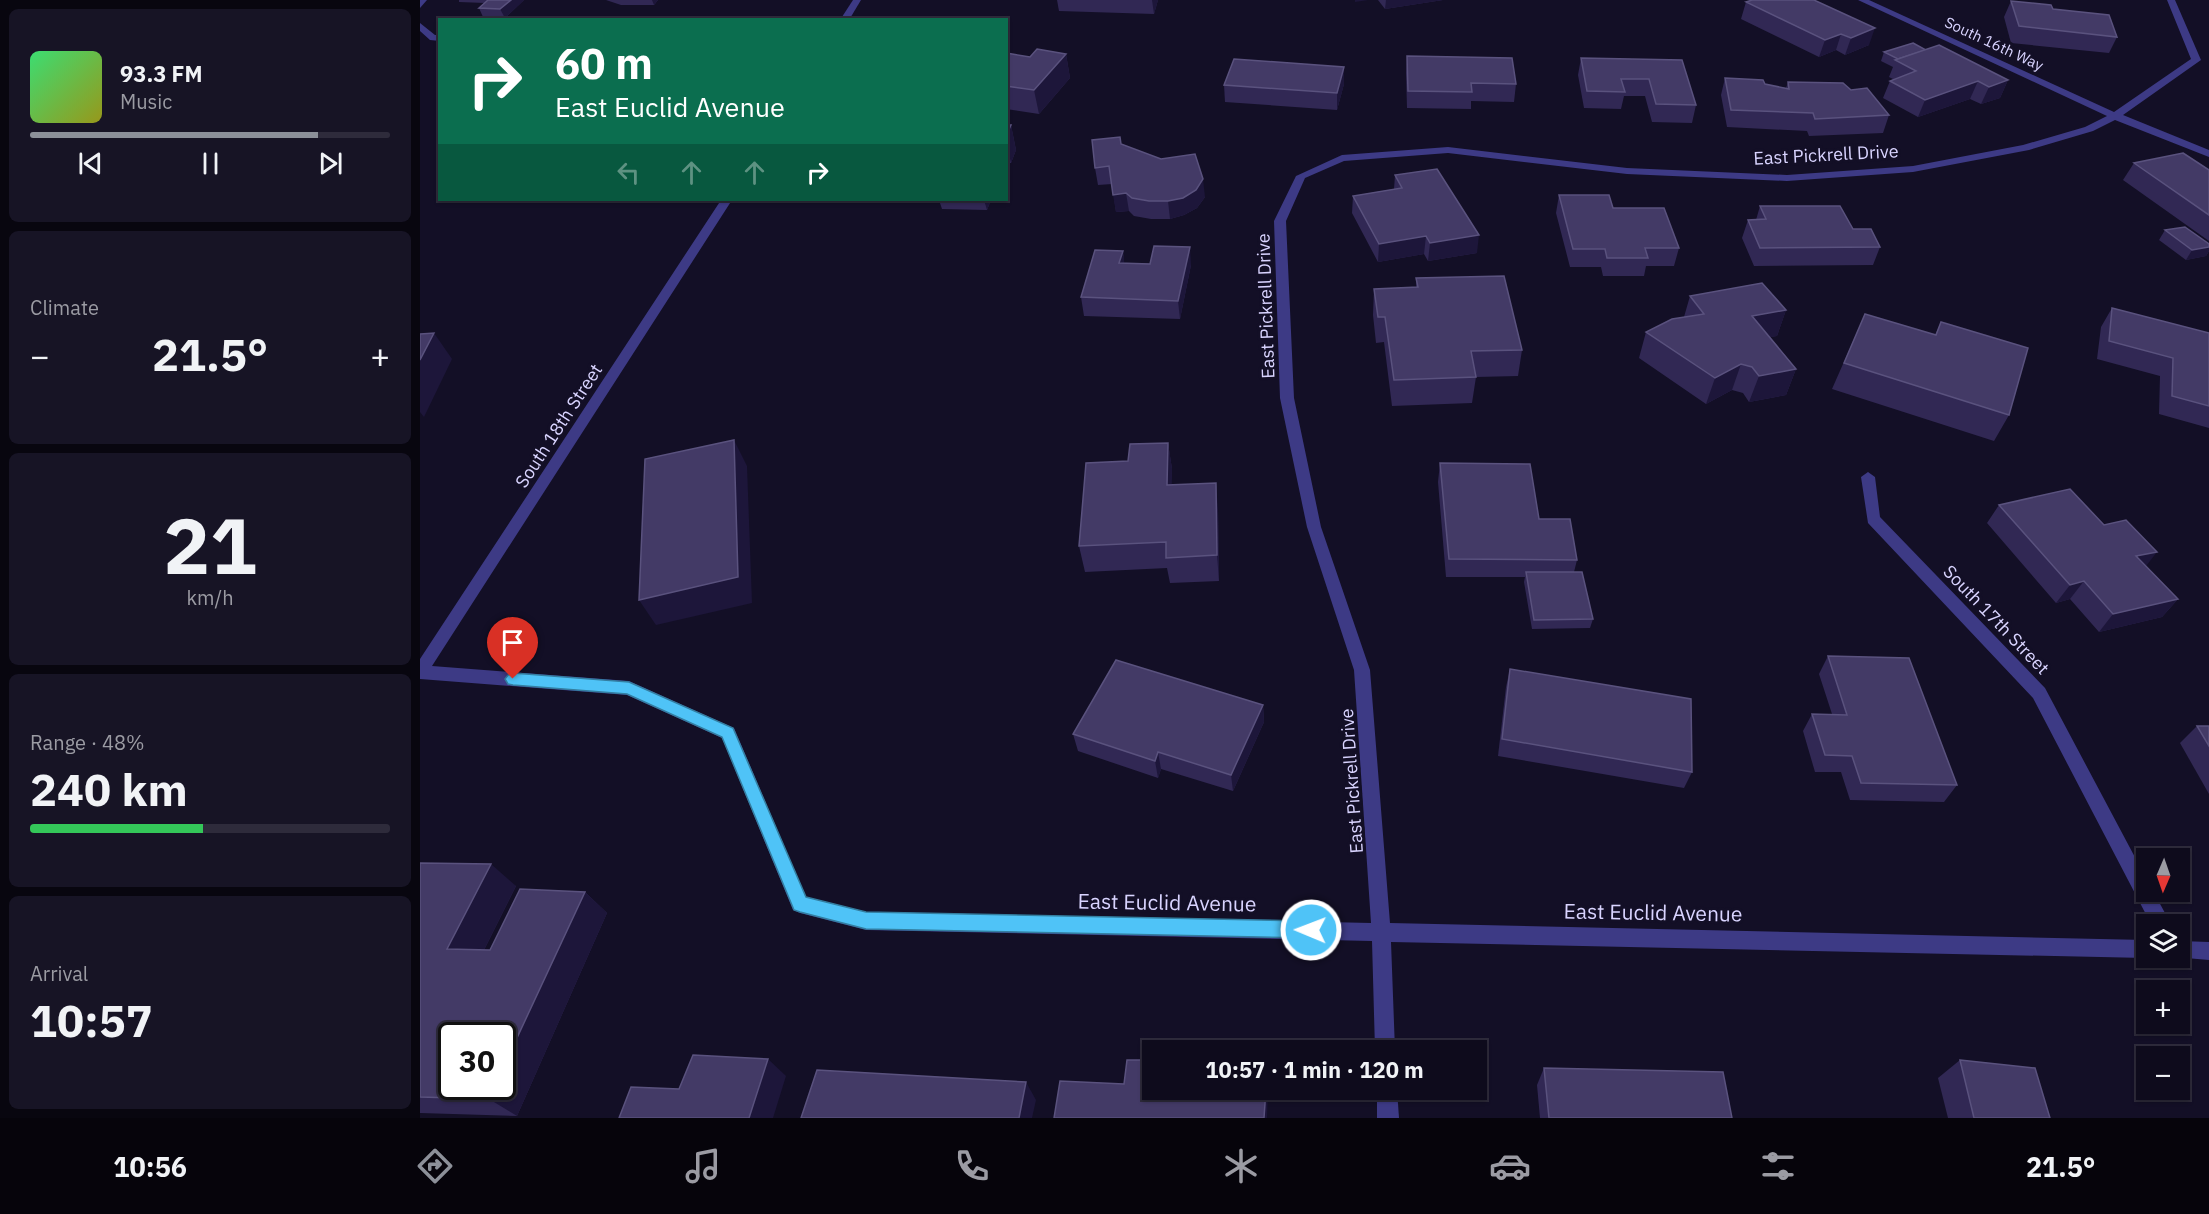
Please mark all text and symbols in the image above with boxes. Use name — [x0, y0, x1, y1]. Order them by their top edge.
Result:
street label: South 16th Way — [1942, 12, 2047, 75]
text: 60 m — [555, 36, 653, 91]
icon: right — [456, 42, 534, 120]
text: 93.3 FM — [120, 59, 203, 88]
text: Music — [120, 88, 172, 115]
text: East Euclid Avenue — [555, 89, 785, 124]
street label: East Pickrell Drive — [1753, 139, 1899, 170]
icon: previous — [74, 147, 107, 180]
icon: pause — [194, 147, 227, 180]
icon: next — [314, 147, 347, 180]
icon: left — [612, 156, 645, 189]
icon: ahead — [675, 156, 708, 189]
icon: ahead — [738, 156, 771, 189]
icon: right — [801, 156, 834, 189]
street label: East Pickrell Drive — [1251, 233, 1280, 379]
text: Climate — [30, 294, 99, 321]
text: 21.5° — [152, 325, 268, 383]
text: − — [30, 334, 50, 377]
text: + — [370, 334, 390, 377]
street label: South 18th Street — [510, 359, 607, 492]
text: 21 — [163, 494, 257, 595]
street label: South 17th Street — [1938, 560, 2054, 679]
text: km/h — [186, 584, 234, 611]
pin — [487, 617, 538, 679]
icon: arrive — [496, 626, 529, 659]
street label: East Pickrell Drive — [1335, 708, 1368, 854]
text: Range · 48% — [30, 729, 145, 756]
text: 240 km — [30, 760, 188, 818]
north arrow — [2136, 848, 2190, 902]
map controls — [2136, 848, 2190, 1100]
street label: East Euclid Avenue — [1077, 886, 1257, 918]
street label: East Euclid Avenue — [1563, 896, 1743, 928]
position arrow — [1279, 898, 1343, 962]
button: layers — [2136, 914, 2190, 968]
text: Arrival — [30, 960, 88, 987]
button: + — [2136, 980, 2190, 1034]
text: 10:57 — [30, 991, 153, 1049]
speed limit sign: 30 — [438, 1022, 516, 1100]
button: − — [2136, 1046, 2190, 1100]
text: 10:57 · 1 min · 120 m — [1205, 1055, 1424, 1084]
icon: directions — [414, 1145, 456, 1187]
icon: music — [682, 1145, 724, 1187]
icon: phone — [951, 1145, 993, 1187]
icon: climate — [1220, 1145, 1262, 1187]
icon: car — [1489, 1145, 1531, 1187]
icon: filters — [1757, 1145, 1799, 1187]
text: 10:56 — [113, 1149, 187, 1184]
text: 21.5° — [2026, 1149, 2096, 1184]

